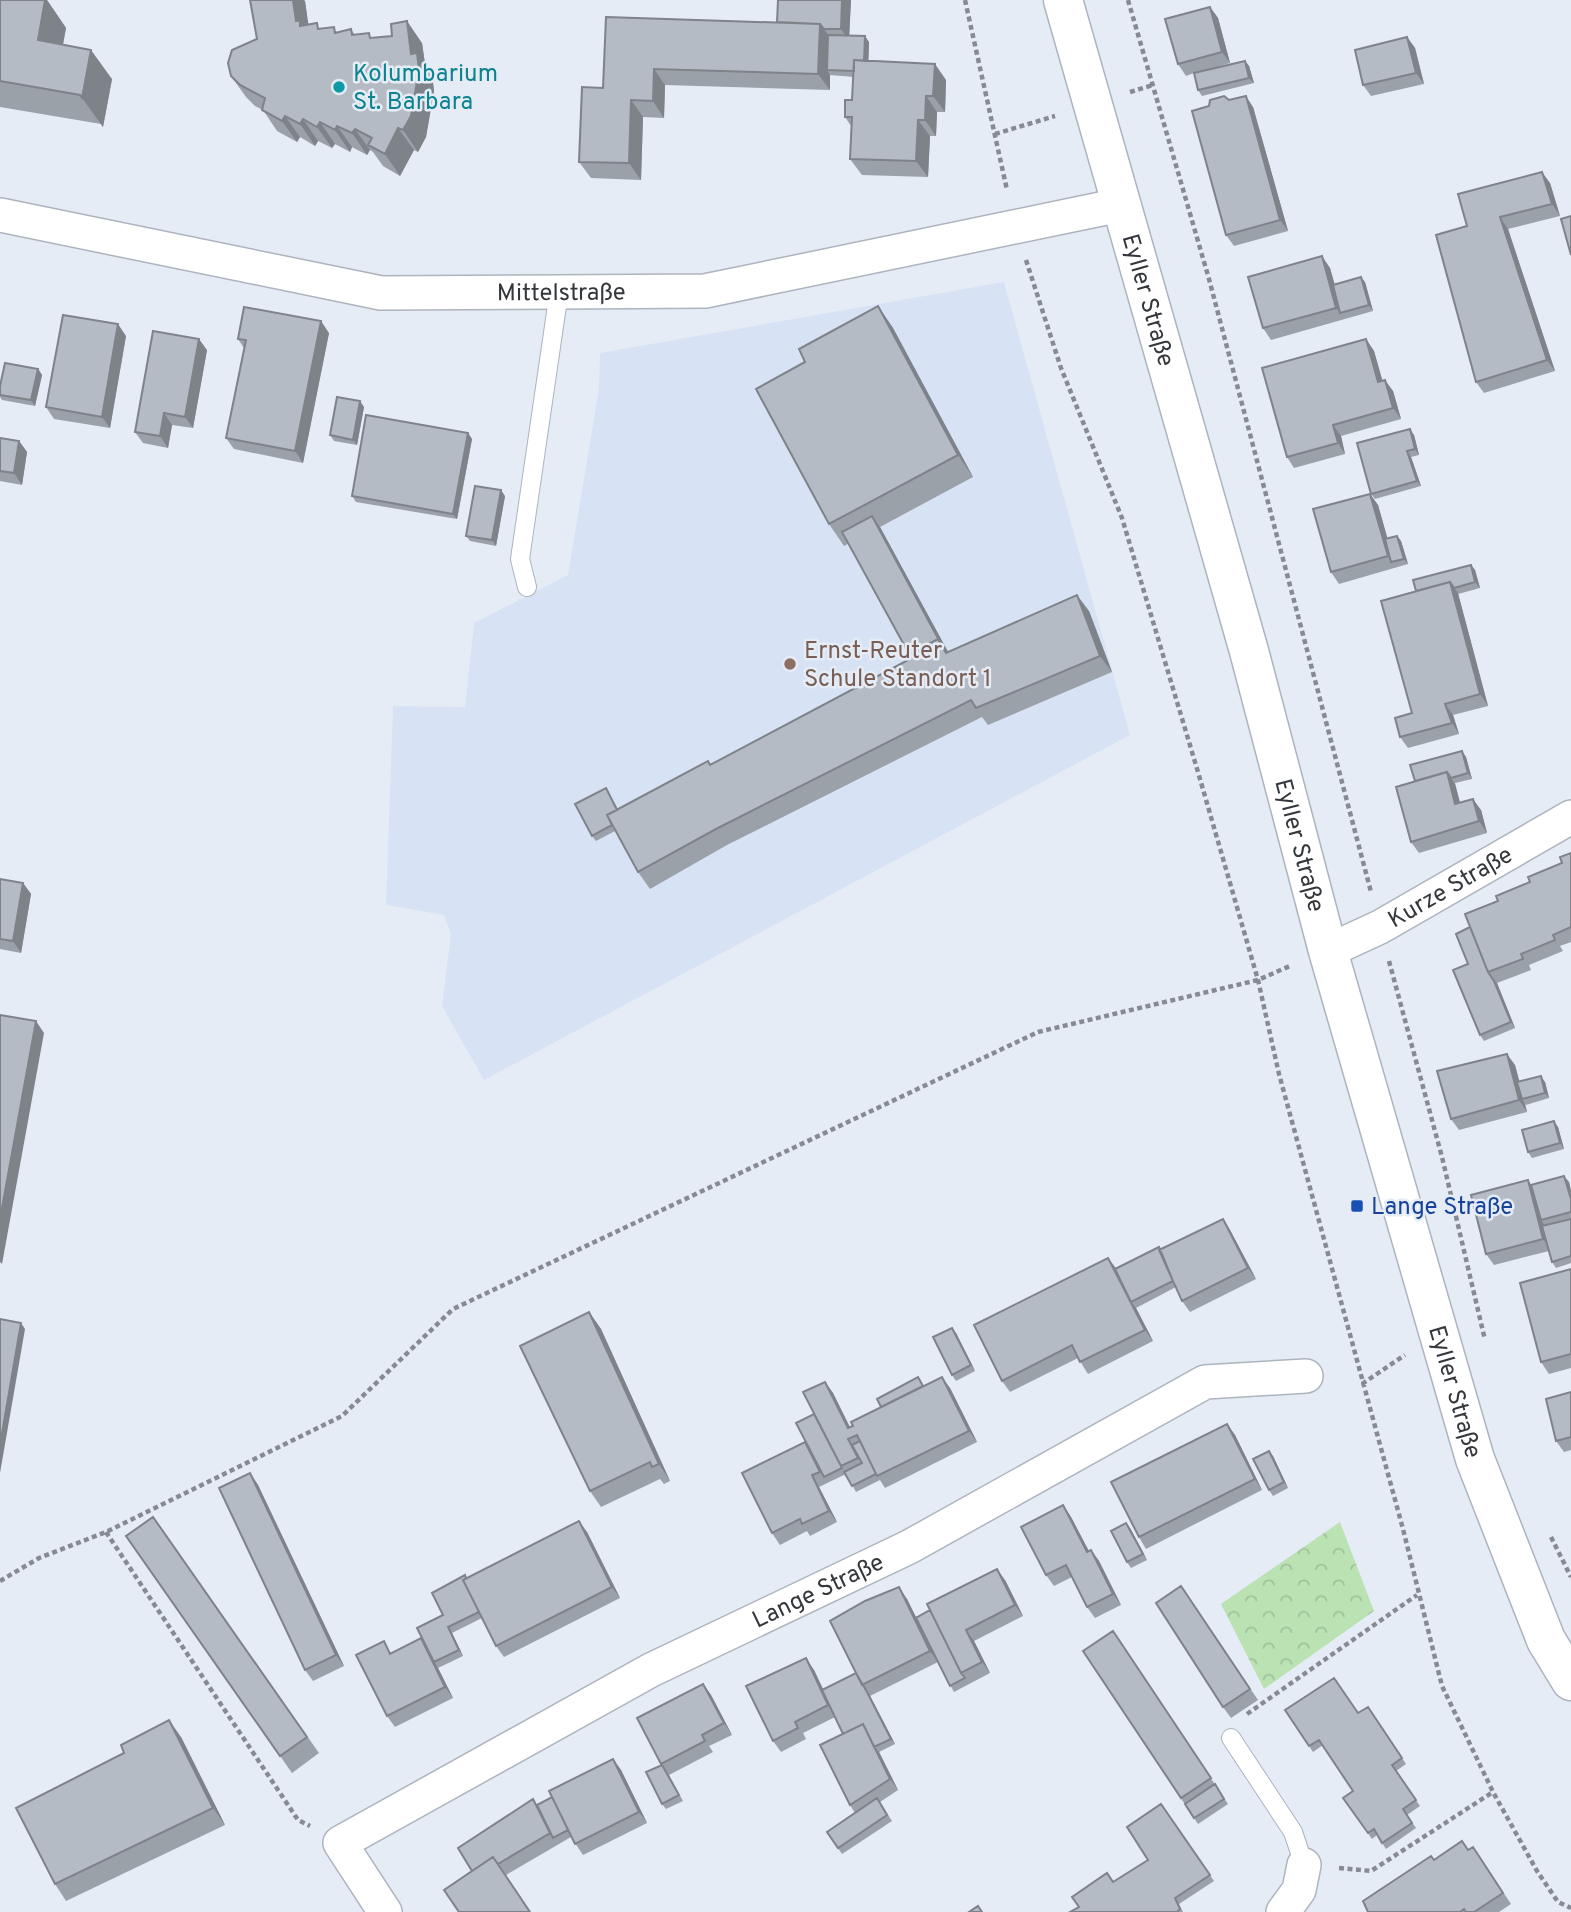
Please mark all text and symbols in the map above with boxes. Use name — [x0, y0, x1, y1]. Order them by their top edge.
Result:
place label: Kolumbarium St. Barbara — [353, 60, 498, 118]
marker: Kolumbarium St. Barbara — [331, 79, 347, 95]
street label: Eyller Straße — [1114, 231, 1180, 370]
street label: Mittelstraße — [497, 279, 626, 309]
place label: Ernst-Reuter Schule Standort 1 — [804, 637, 992, 695]
marker: Ernst-Reuter Schule Standort 1 — [782, 656, 798, 672]
street label: Eyller Straße — [1266, 776, 1330, 916]
street label: Kurze Straße — [1383, 841, 1519, 936]
place label: Lange Straße — [1371, 1193, 1513, 1223]
marker: Lange Straße — [1349, 1198, 1365, 1214]
street label: Eyller Straße — [1420, 1322, 1487, 1462]
street label: Lange Straße — [748, 1548, 889, 1636]

